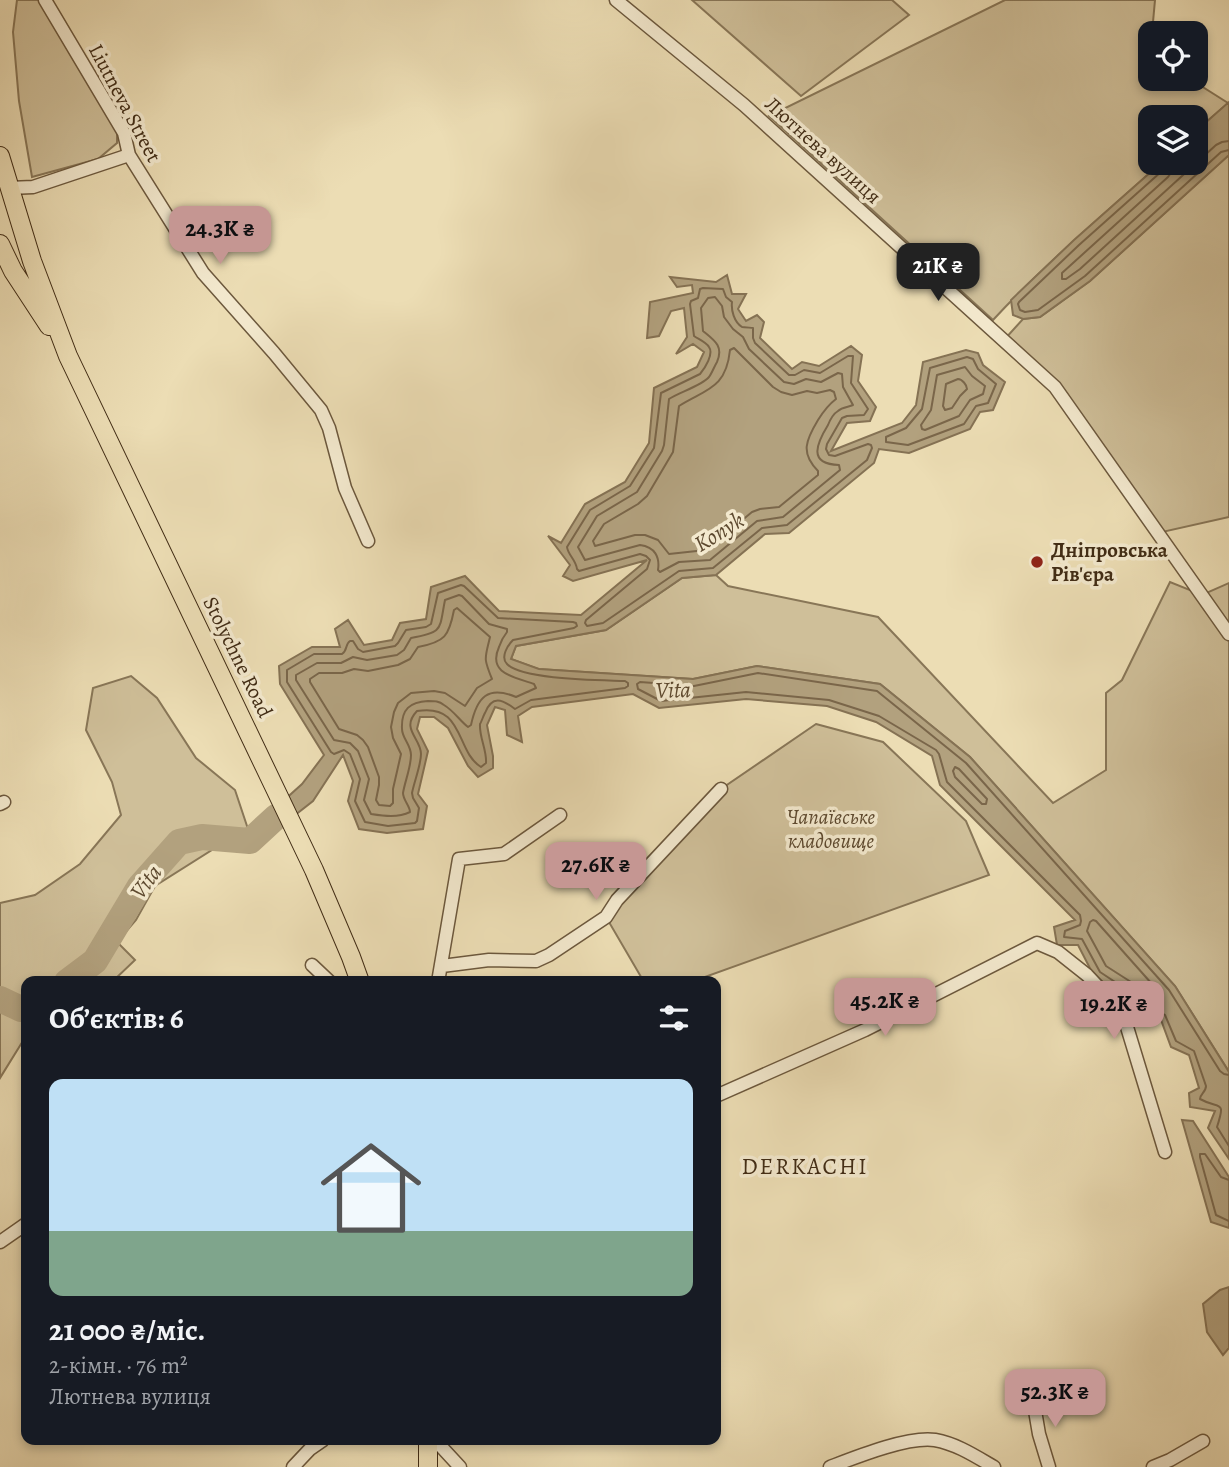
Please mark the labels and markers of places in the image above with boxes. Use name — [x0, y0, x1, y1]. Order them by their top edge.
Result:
pin: 24.3K ₴ — [155, 206, 285, 266]
pin: 21K ₴ — [889, 244, 987, 303]
place label: Дніпровська Рів'єра — [1051, 536, 1168, 588]
marker: Дніпровська Рів'єра — [1029, 554, 1045, 570]
pin: 27.6K ₴ — [531, 842, 661, 902]
pin: 45.2K ₴ — [820, 978, 950, 1038]
pin: 19.2K ₴ — [1049, 982, 1179, 1041]
pin: 52.3K ₴ — [990, 1370, 1120, 1429]

